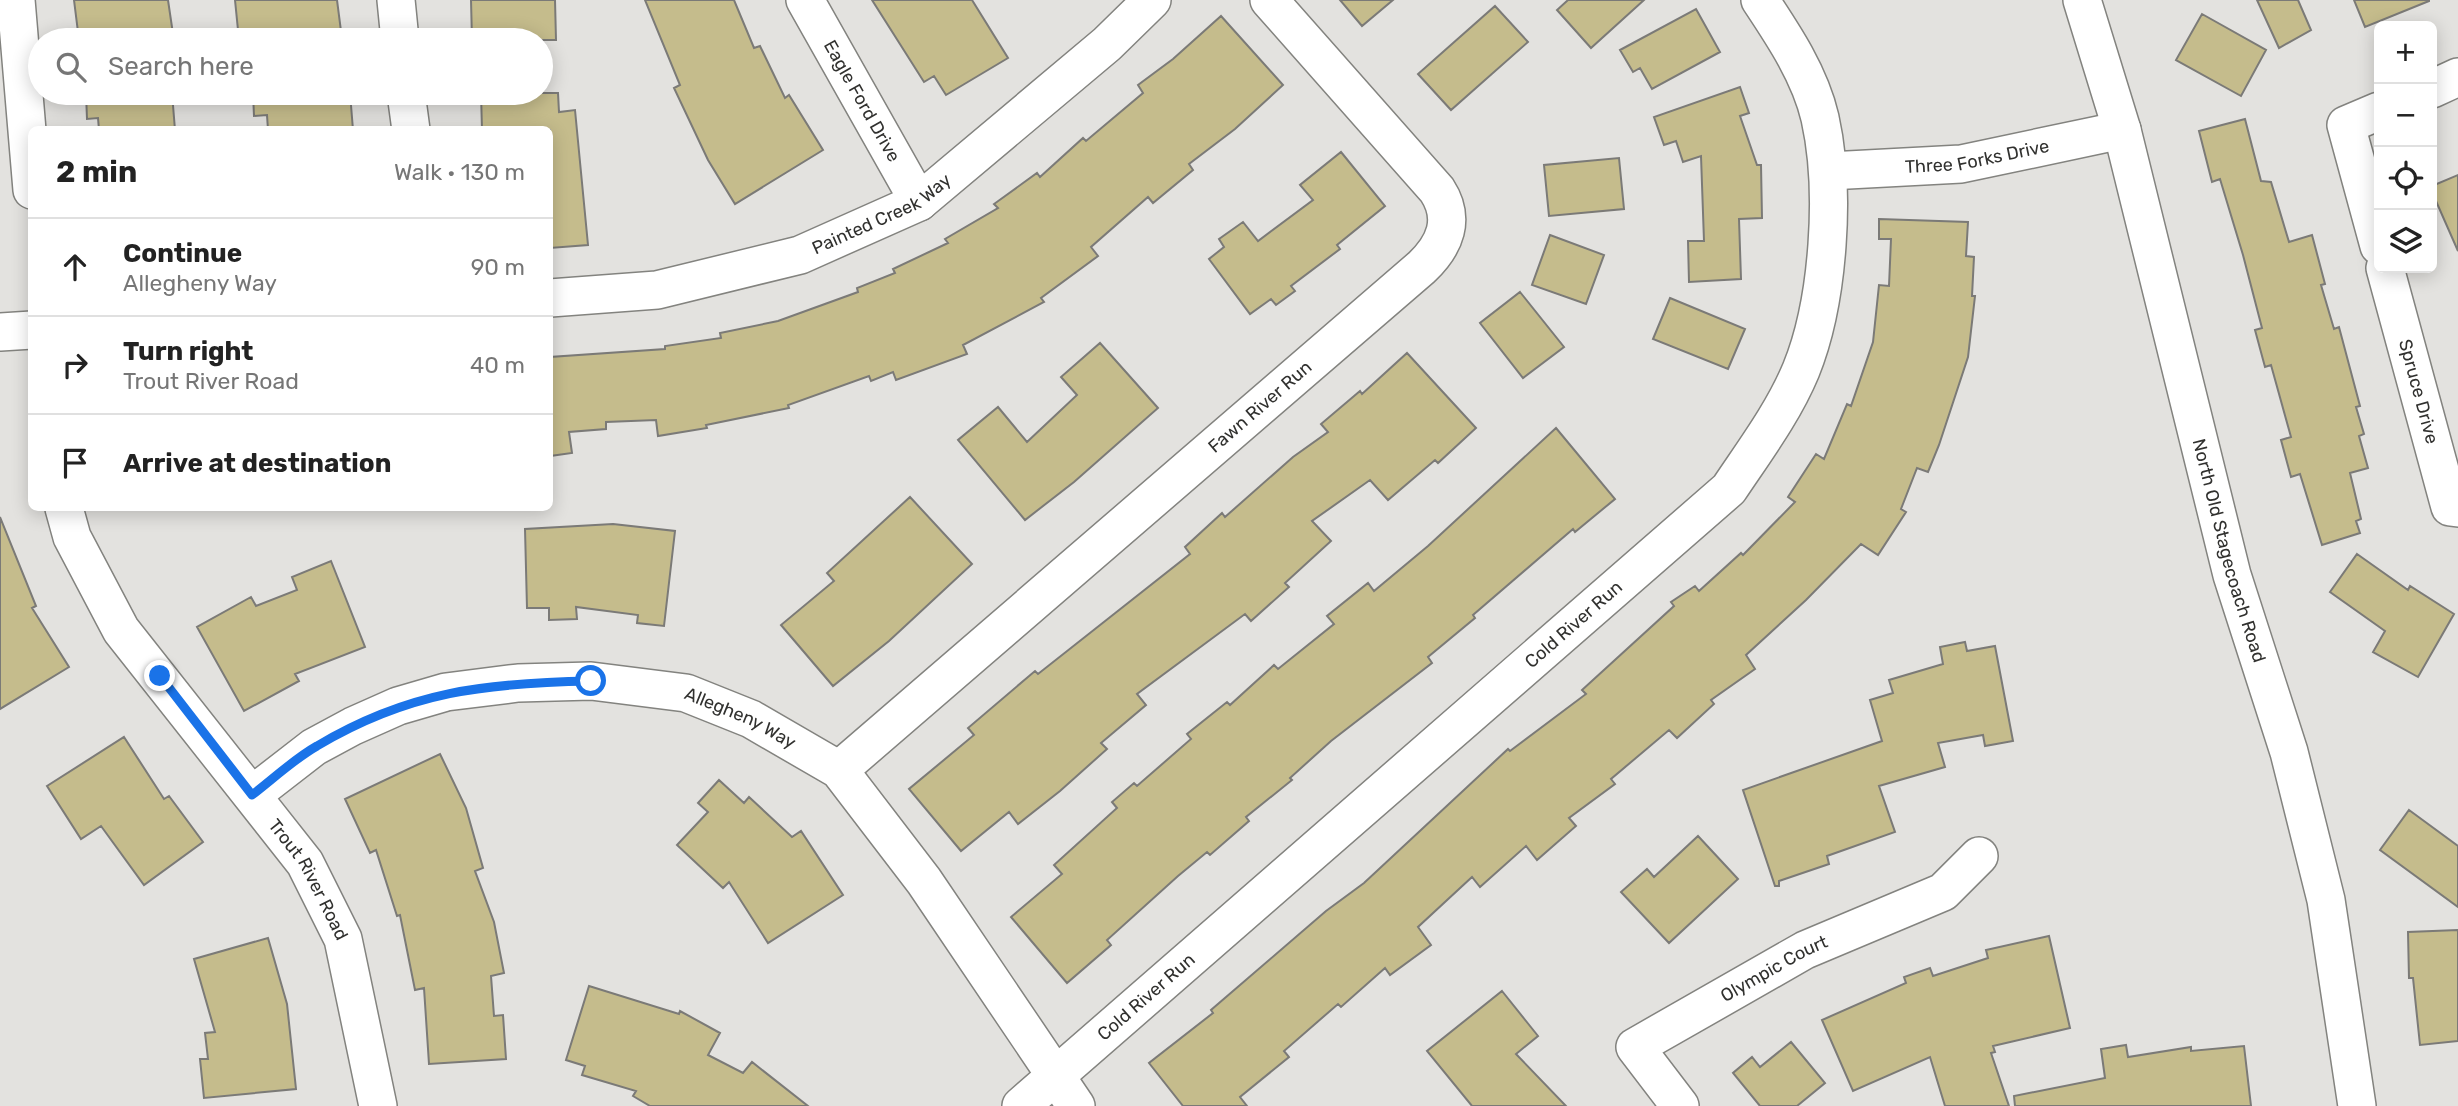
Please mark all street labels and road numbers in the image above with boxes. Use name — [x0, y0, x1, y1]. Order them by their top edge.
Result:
street label: Eagle Ford Drive — [819, 36, 905, 166]
street label: Three Forks Drive — [1904, 135, 2051, 178]
street label: Painted Creek Way — [808, 169, 956, 259]
street label: Spruce Drive — [2394, 337, 2443, 446]
street label: Fawn River Run — [1204, 356, 1316, 458]
street label: North Old Stagecoach Road — [2188, 436, 2270, 665]
street label: Cold River Run — [1520, 576, 1627, 673]
street label: Allegheny Way — [681, 683, 800, 754]
street label: Trout River Road — [264, 815, 353, 944]
street label: Olympic Court — [1717, 931, 1831, 1007]
street label: Cold River Run — [1093, 949, 1199, 1045]

